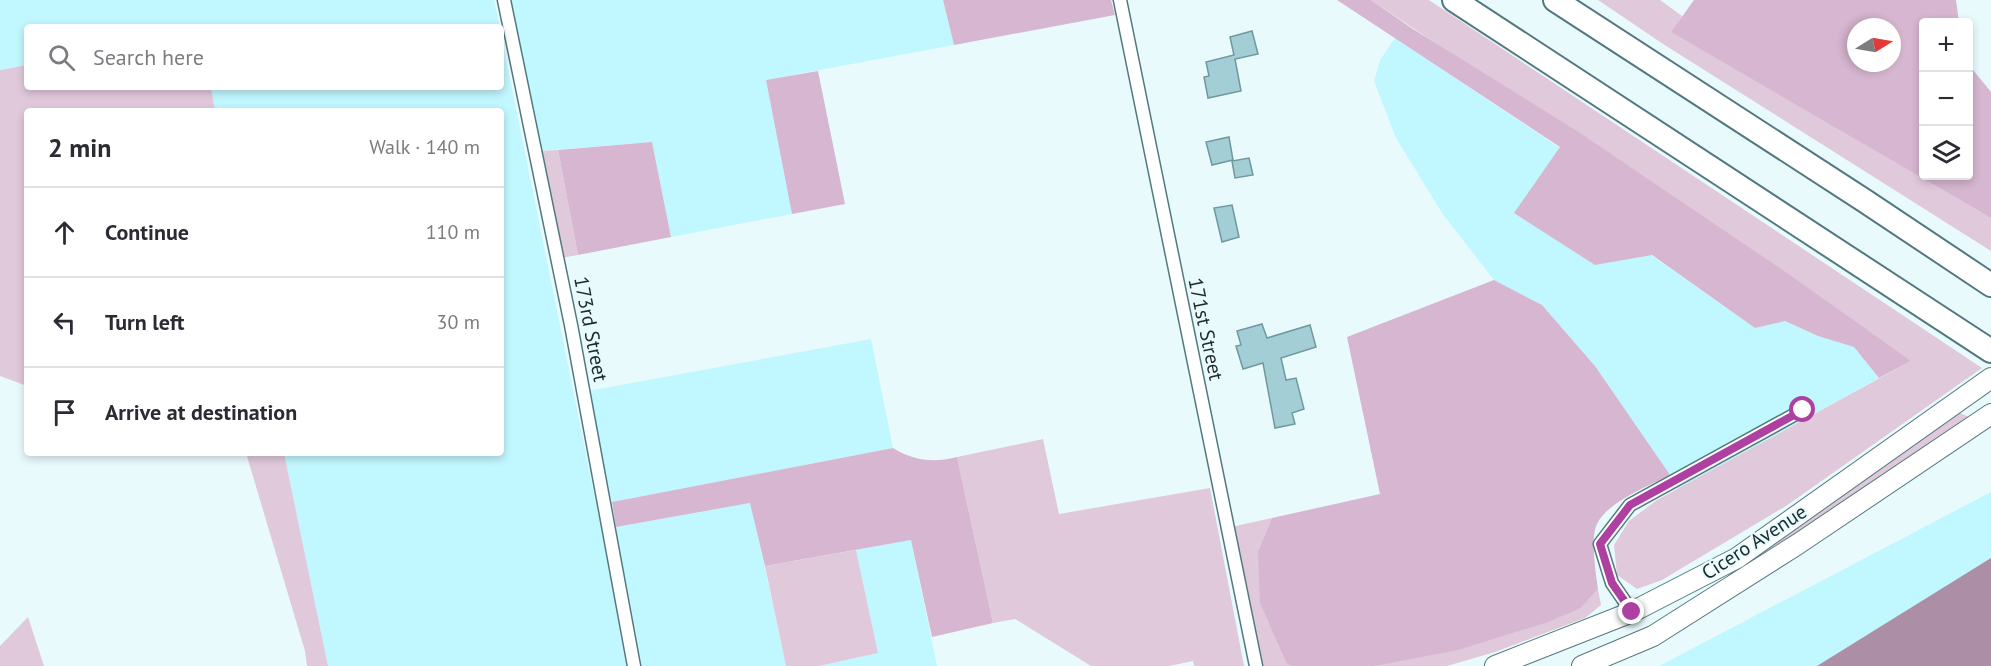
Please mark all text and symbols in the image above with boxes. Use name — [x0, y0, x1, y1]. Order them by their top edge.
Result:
north arrow — [1847, 18, 1901, 72]
map controls — [1919, 18, 1973, 180]
button: + — [1919, 18, 1973, 72]
search box — [24, 24, 504, 90]
icon: search — [45, 41, 78, 74]
text: Search here — [93, 43, 204, 71]
button: − — [1919, 72, 1973, 126]
button: layers — [1919, 126, 1973, 180]
text: 2 min — [48, 131, 111, 164]
text: Walk · 140 m — [369, 134, 480, 160]
icon: ahead — [48, 216, 81, 249]
text: Continue — [105, 218, 189, 246]
text: 110 m — [426, 219, 480, 245]
street label: 173rd Street — [568, 274, 614, 384]
street label: 171st Street — [1182, 275, 1230, 383]
icon: left — [48, 306, 81, 339]
text: Turn left — [105, 308, 185, 336]
text: 30 m — [437, 309, 480, 335]
icon: arrive — [48, 396, 81, 429]
route start — [1789, 396, 1815, 422]
text: Arrive at destination — [105, 398, 297, 426]
street label: Cicero Avenue — [1697, 498, 1811, 586]
route end — [1618, 598, 1644, 624]

